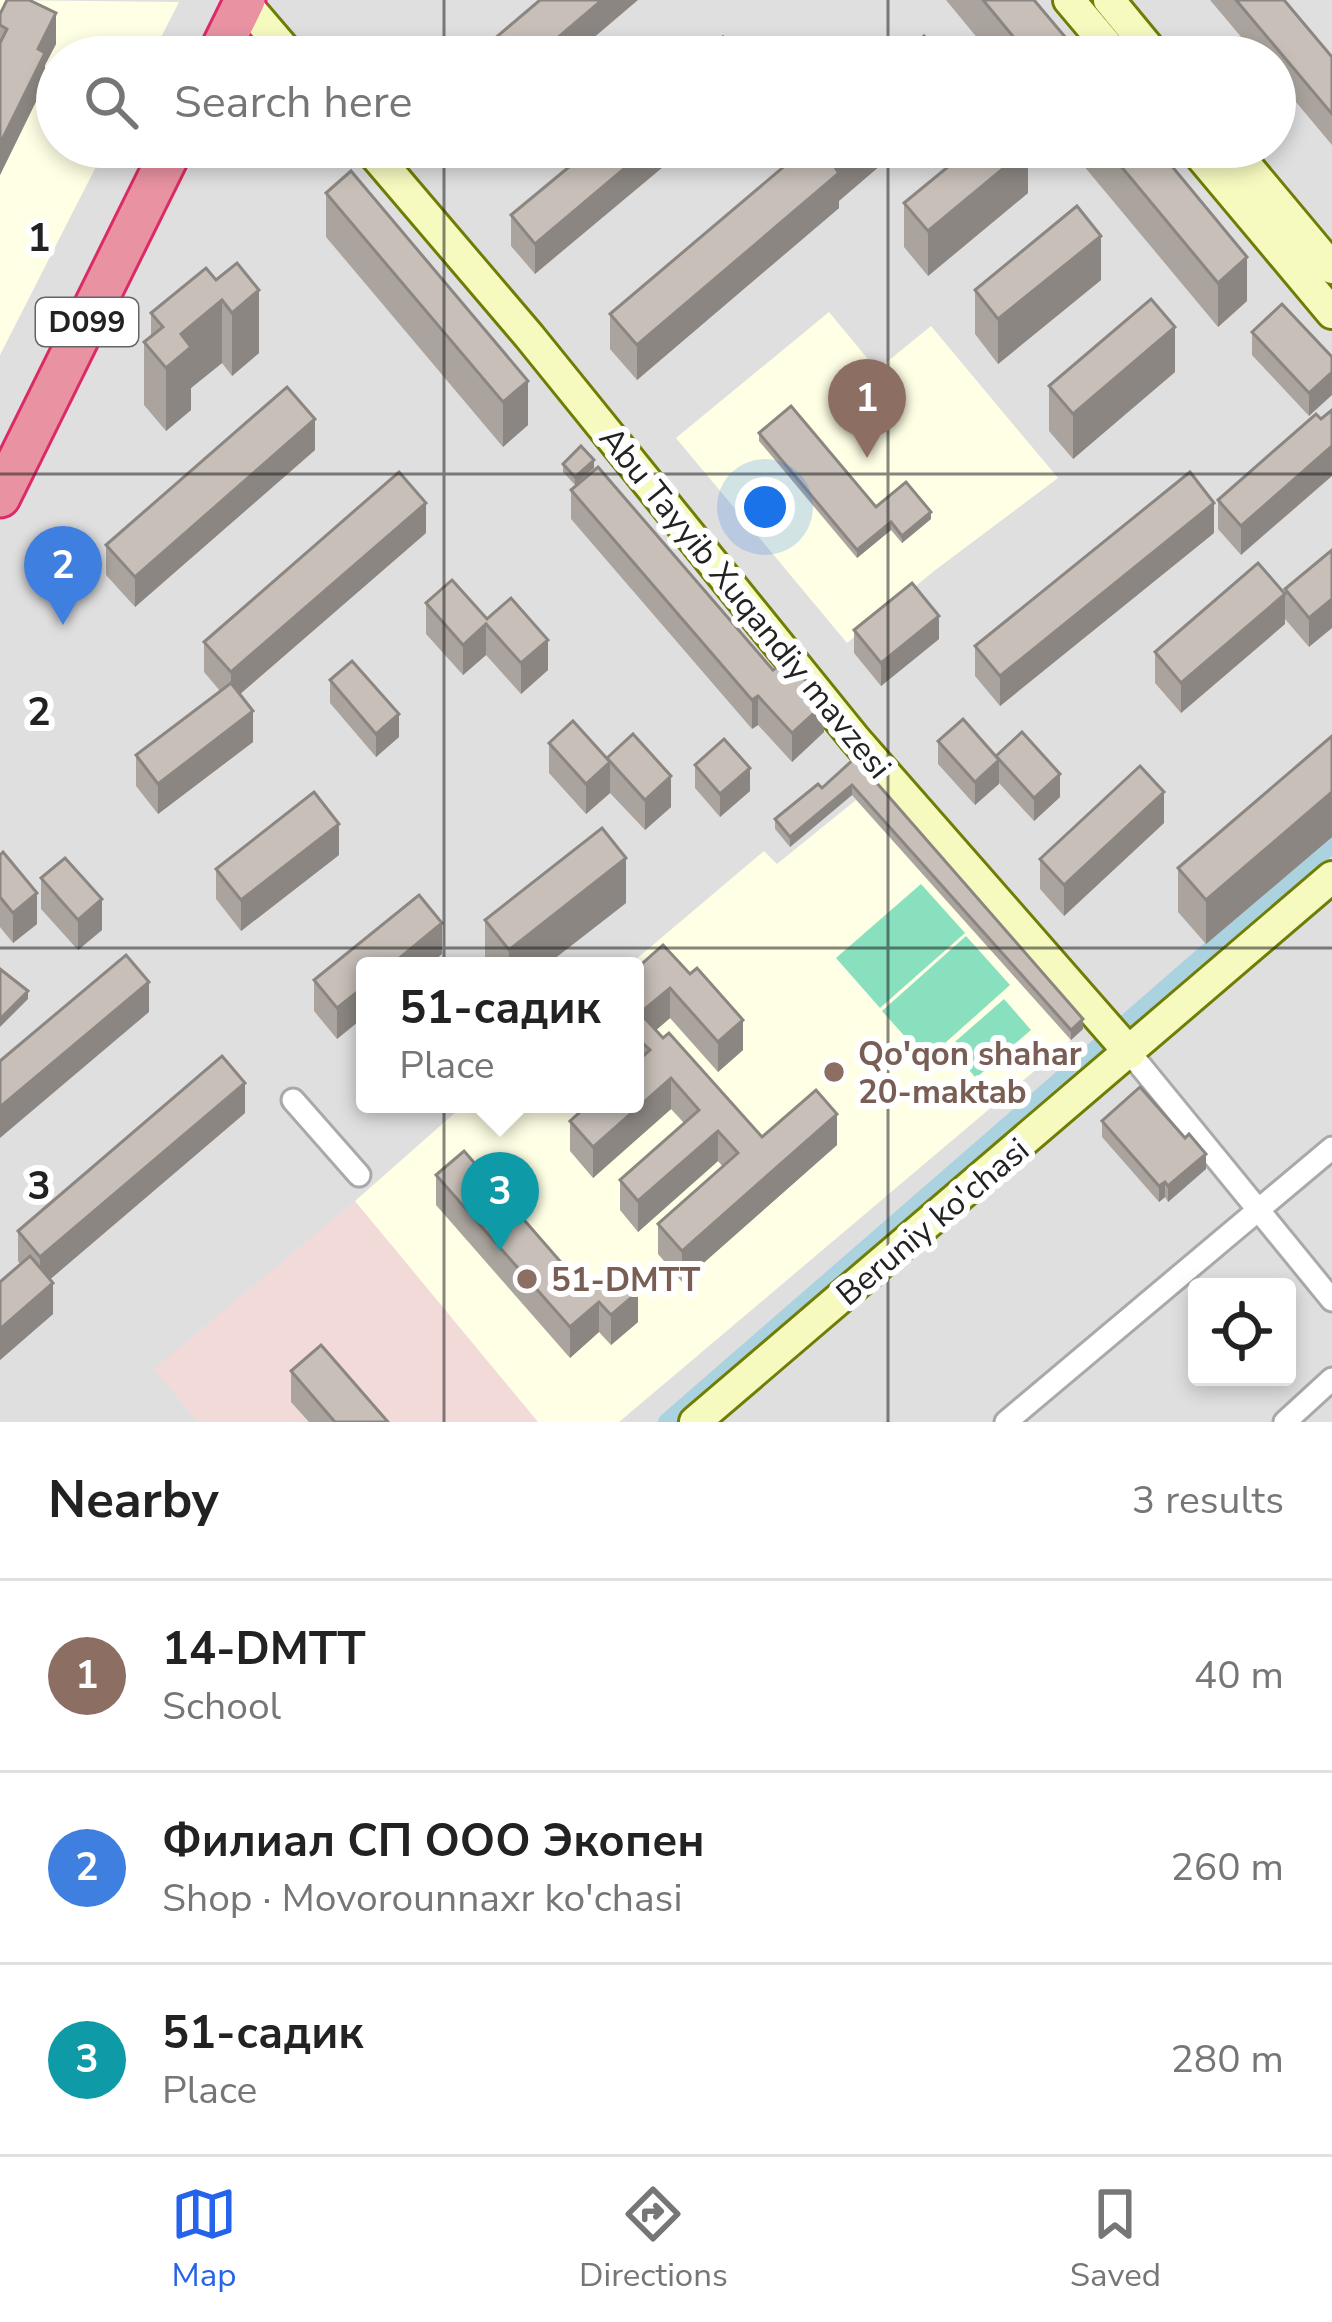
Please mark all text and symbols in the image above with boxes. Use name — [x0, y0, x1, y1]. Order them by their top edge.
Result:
search box — [36, 36, 1296, 168]
icon: search — [78, 69, 144, 135]
text: Search here — [174, 72, 413, 133]
text: 1 — [27, 212, 51, 265]
road number: D099 — [36, 298, 138, 346]
pin: 1 — [828, 359, 906, 458]
street label: Abu Tayyib Xuqandiy mavzesi — [589, 417, 901, 788]
your location — [735, 477, 795, 537]
pin: 2 — [24, 526, 102, 625]
text: 2 — [27, 686, 51, 739]
popup — [356, 957, 644, 1113]
text: 51-садик — [399, 978, 601, 1039]
place label: Qo'qon shahar 20-maktab — [858, 1032, 1082, 1115]
text: Place — [399, 1039, 495, 1092]
marker: Qo'qon shahar 20-maktab — [821, 1059, 847, 1085]
street label: Beruniy ko'chasi — [827, 1128, 1039, 1316]
pin: 3 — [461, 1152, 539, 1251]
text: 3 — [27, 1160, 51, 1213]
place label: 51-DMTT — [551, 1258, 701, 1303]
marker: 51-DMTT — [514, 1266, 540, 1292]
map controls — [1188, 1278, 1296, 1386]
button: locate — [1188, 1278, 1296, 1386]
text: Nearby — [48, 1465, 219, 1535]
text: 3 results — [1132, 1474, 1284, 1527]
text: 14-DMTT — [162, 1619, 365, 1680]
text: 1 — [75, 1649, 99, 1702]
text: 40 m — [1194, 1649, 1284, 1702]
text: School — [162, 1680, 281, 1733]
text: Филиал СП ООО Экопен — [162, 1811, 705, 1872]
text: 2 — [75, 1841, 99, 1894]
text: 260 m — [1170, 1841, 1284, 1894]
text: Shop · Movorounnaxr ko'chasi — [162, 1872, 682, 1925]
text: 51-садик — [162, 2003, 363, 2064]
text: 3 — [75, 2033, 99, 2086]
text: 280 m — [1170, 2033, 1284, 2086]
text: Place — [162, 2064, 257, 2117]
tab: Map — [171, 2181, 237, 2298]
tab: Directions — [579, 2181, 728, 2298]
tab: Saved — [1070, 2181, 1161, 2298]

